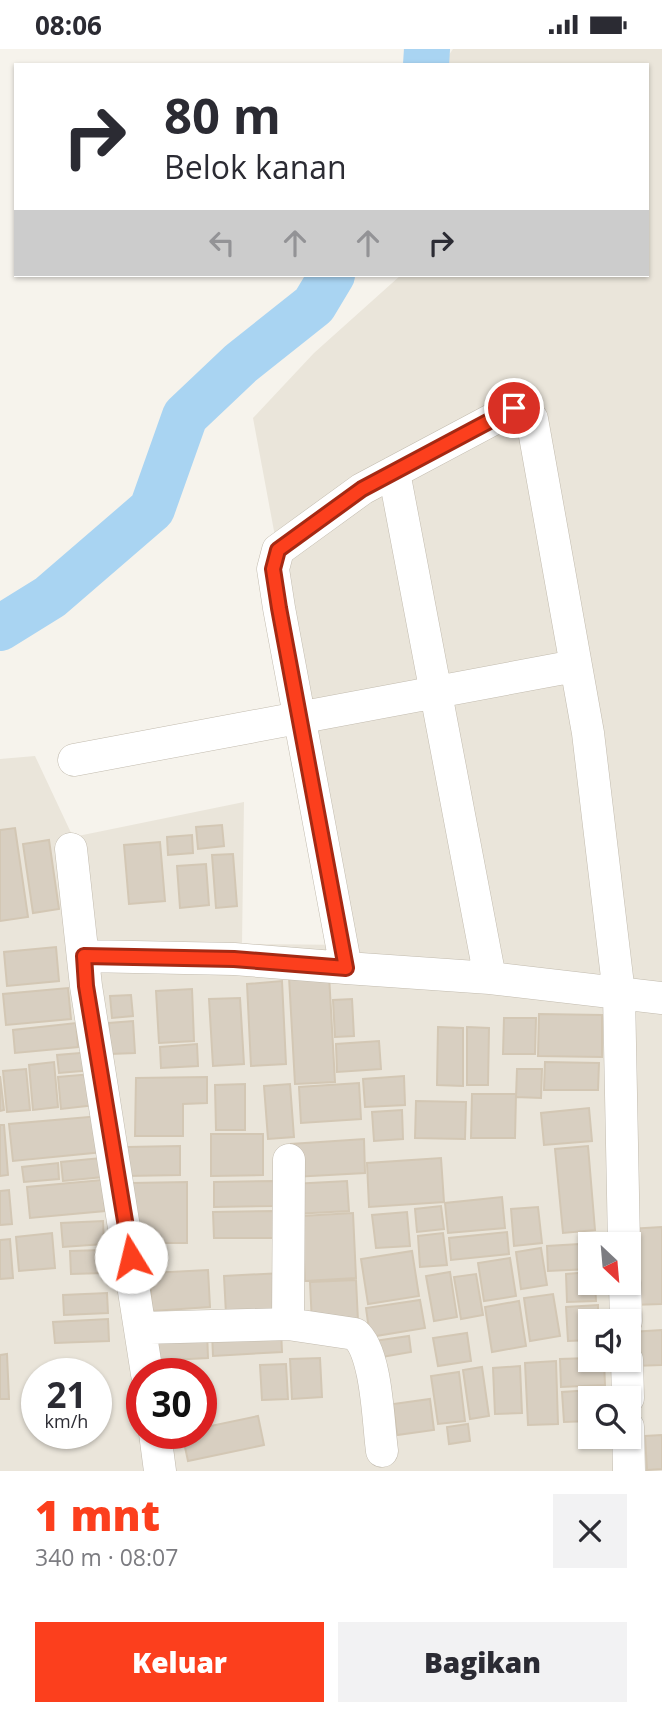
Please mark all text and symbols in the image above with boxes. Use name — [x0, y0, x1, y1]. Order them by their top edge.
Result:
text: 08:06 — [35, 7, 102, 43]
text: 80 m — [164, 82, 281, 148]
icon: right — [49, 91, 140, 182]
text: Belok kanan — [164, 145, 347, 188]
icon: left — [203, 224, 241, 262]
icon: ahead — [276, 224, 314, 262]
icon: ahead — [349, 224, 387, 262]
icon: right — [422, 224, 460, 262]
pin — [484, 378, 544, 438]
icon: arrive — [495, 389, 533, 427]
position arrow — [94, 1220, 168, 1294]
north arrow — [578, 1232, 640, 1295]
map controls — [578, 1232, 641, 1449]
button: sound — [578, 1309, 641, 1372]
speed limit sign: 30 — [126, 1358, 217, 1449]
text: 21 — [46, 1371, 87, 1418]
button: search — [578, 1386, 641, 1449]
text: km/h — [45, 1409, 88, 1433]
text: 1 mnt — [35, 1486, 160, 1543]
button: close — [553, 1494, 627, 1568]
text: 340 m · 08:07 — [35, 1541, 178, 1573]
button: Keluar — [35, 1622, 324, 1702]
button: Bagikan — [338, 1622, 627, 1702]

